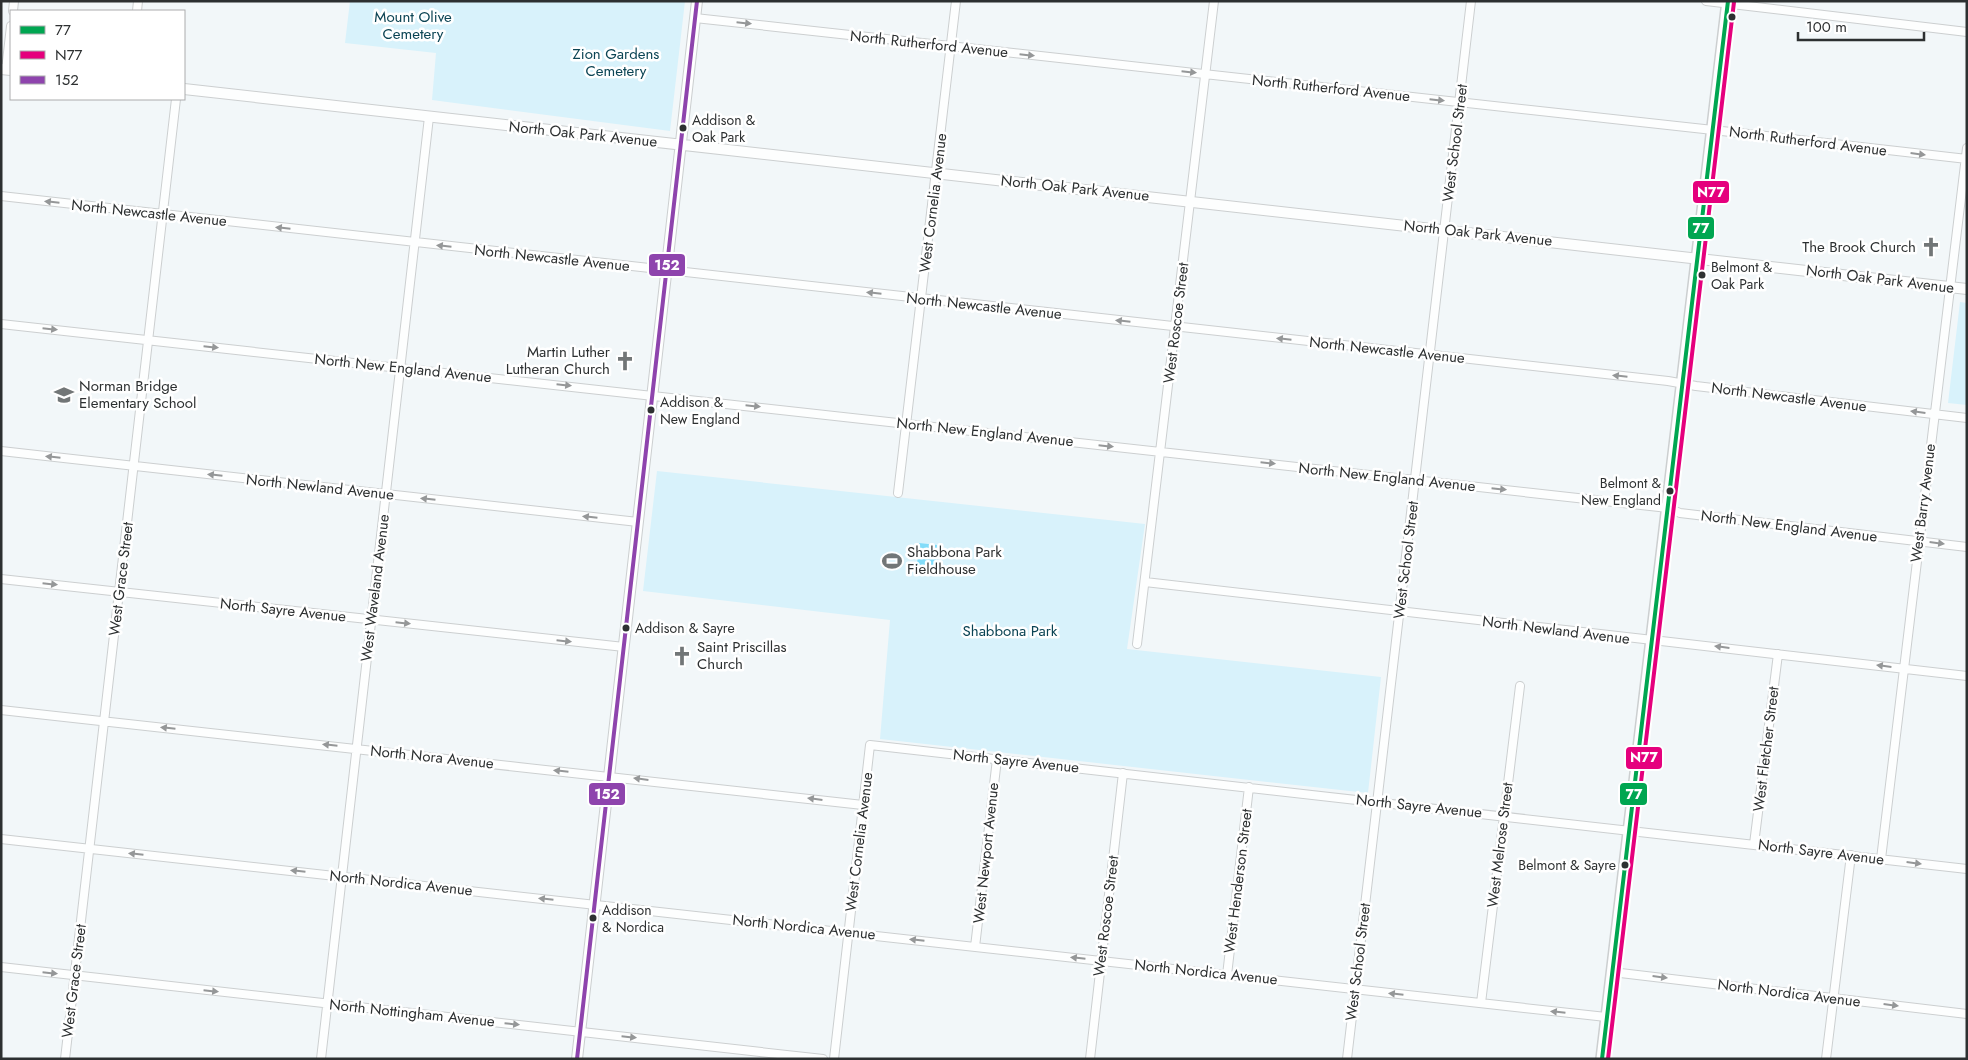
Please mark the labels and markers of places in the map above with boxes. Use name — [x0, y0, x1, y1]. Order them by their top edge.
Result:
unlabelled marker — [1727, 12, 1737, 22]
place label: Addison & Oak Park — [692, 110, 756, 147]
marker: Addison & Oak Park — [678, 123, 688, 133]
place label: The Brook Church — [1802, 236, 1916, 258]
church icon: The Brook Church — [1920, 236, 1942, 258]
place label: Belmont & Oak Park — [1711, 257, 1773, 294]
marker: Belmont & Oak Park — [1697, 270, 1707, 280]
place label: Martin Luther Lutheran Church — [506, 341, 611, 380]
church icon: Martin Luther Lutheran Church — [614, 350, 636, 372]
place label: Norman Bridge Elementary School — [79, 375, 196, 414]
school or university icon: Norman Bridge Elementary School — [53, 384, 75, 406]
place label: Addison & New England — [660, 392, 740, 429]
marker: Addison & New England — [646, 405, 656, 415]
place label: Belmont & New England — [1581, 473, 1662, 510]
marker: Belmont & New England — [1665, 486, 1675, 496]
place label: Shabbona Park Fieldhouse — [907, 541, 1002, 580]
sports icon: Shabbona Park Fieldhouse — [881, 550, 903, 572]
place label: Addison & Sayre — [635, 618, 735, 638]
marker: Addison & Sayre — [621, 623, 631, 633]
place label: Saint Priscillas Church — [697, 636, 787, 675]
church icon: Saint Priscillas Church — [671, 645, 693, 667]
place label: Belmont & Sayre — [1518, 855, 1616, 875]
marker: Belmont & Sayre — [1620, 860, 1630, 870]
place label: Addison & Nordica — [602, 900, 664, 937]
marker: Addison & Nordica — [588, 913, 598, 923]

